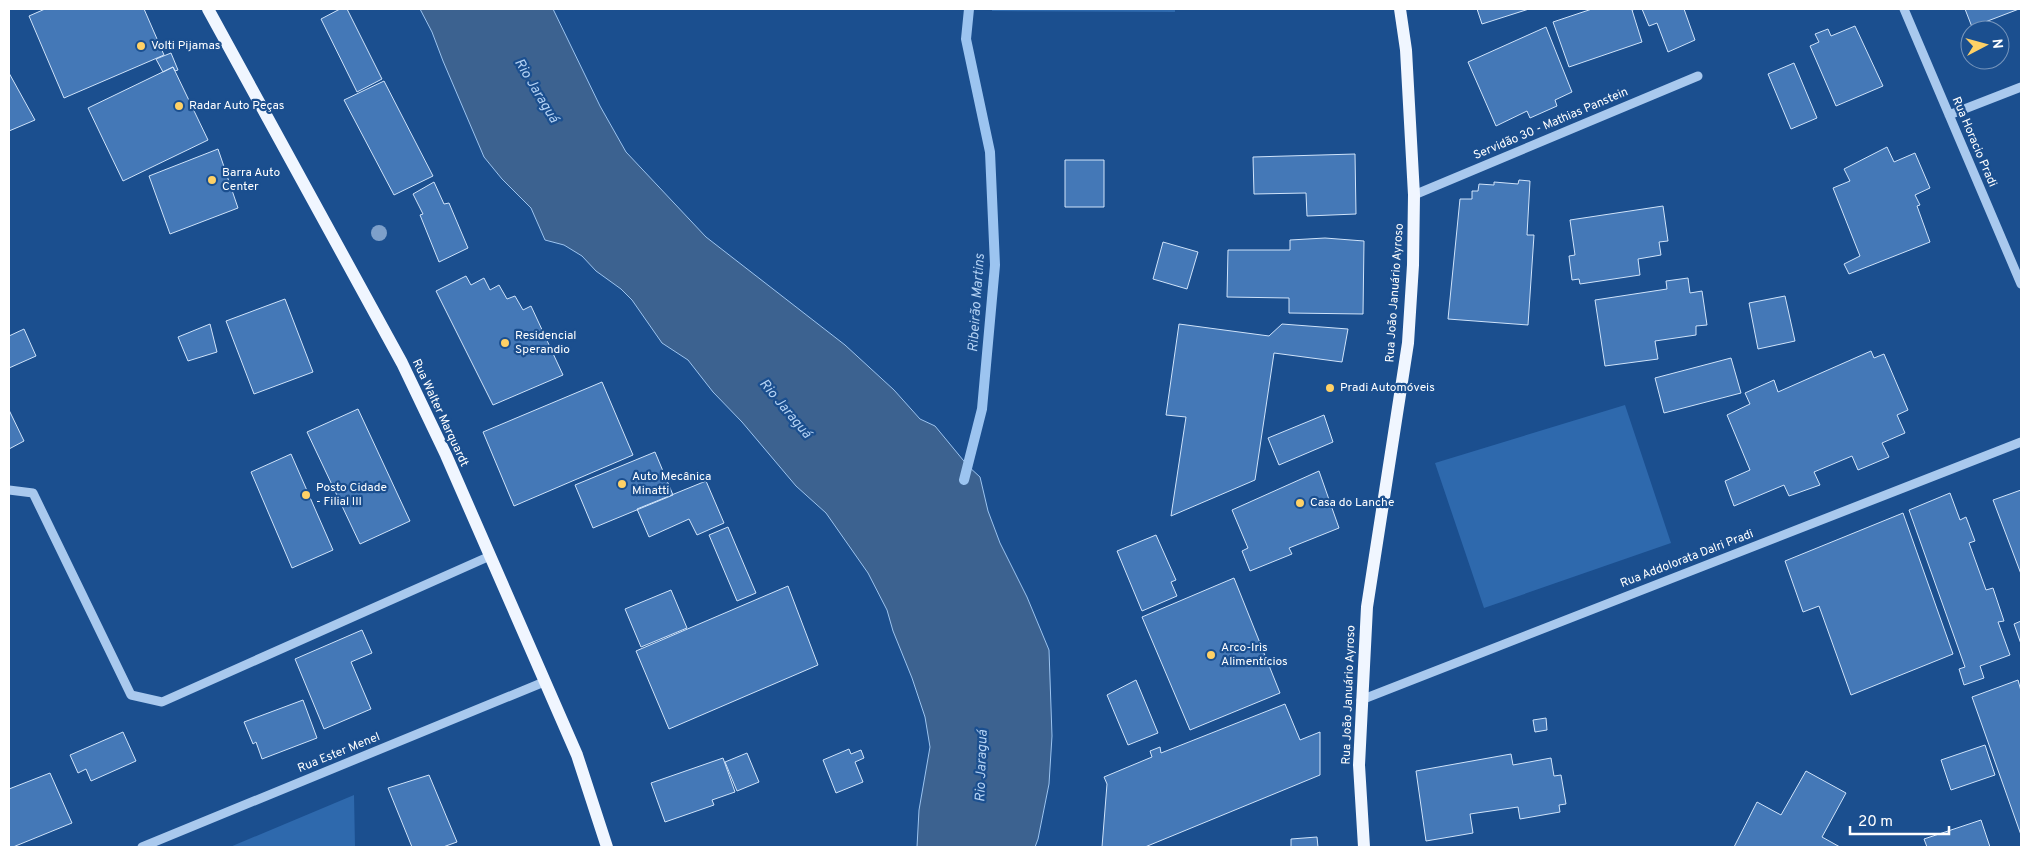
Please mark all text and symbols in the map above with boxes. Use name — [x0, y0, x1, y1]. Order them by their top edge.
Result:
north arrow — [1960, 20, 2010, 70]
place label: Volti Pijamas — [151, 38, 220, 54]
text: N — [1987, 38, 2005, 50]
marker: Volti Pijamas — [135, 40, 147, 52]
water label: Rio Jaraguá — [510, 56, 563, 128]
street label: Servidão 30 - Mathias Panstein — [1471, 84, 1631, 164]
street label: Rua Horacio Pradi — [1948, 94, 2000, 190]
place label: Radar Auto Peças — [189, 98, 284, 114]
marker: Radar Auto Peças — [173, 100, 185, 112]
place label: Barra Auto Center — [222, 165, 280, 195]
marker: Barra Auto Center — [206, 174, 218, 186]
street label: Rua João Januário Ayroso — [1382, 223, 1408, 363]
water label: Ribeirão Martins — [965, 252, 989, 353]
place label: Residencial Sperandio — [515, 328, 576, 358]
marker: Residencial Sperandio — [499, 337, 511, 349]
street label: Rua Walter Marquardt — [408, 357, 472, 469]
water label: Rio Jaraguá — [755, 376, 816, 443]
place label: Pradi Automóveis — [1340, 380, 1435, 396]
marker: Pradi Automóveis — [1324, 382, 1336, 394]
place label: Auto Mecânica Minatti — [632, 469, 711, 499]
marker: Auto Mecânica Minatti — [616, 478, 628, 490]
place label: Posto Cidade - Filial III — [316, 480, 387, 510]
marker: Posto Cidade - Filial III — [300, 489, 312, 501]
place label: Casa do Lanche — [1310, 495, 1394, 511]
marker: Casa do Lanche — [1294, 497, 1306, 509]
street label: Rua Addolorata Dalri Pradi — [1618, 526, 1756, 592]
street label: Rua João Januário Ayroso — [1339, 625, 1359, 765]
place label: Arco-Iris Alimentícios — [1221, 640, 1288, 670]
marker: Arco-Iris Alimentícios — [1205, 649, 1217, 661]
water label: Rio Jaraguá — [972, 728, 992, 802]
street label: Rua Ester Menel — [295, 729, 383, 777]
scale bar — [1850, 804, 1949, 836]
text: 20 m — [1858, 813, 1893, 832]

